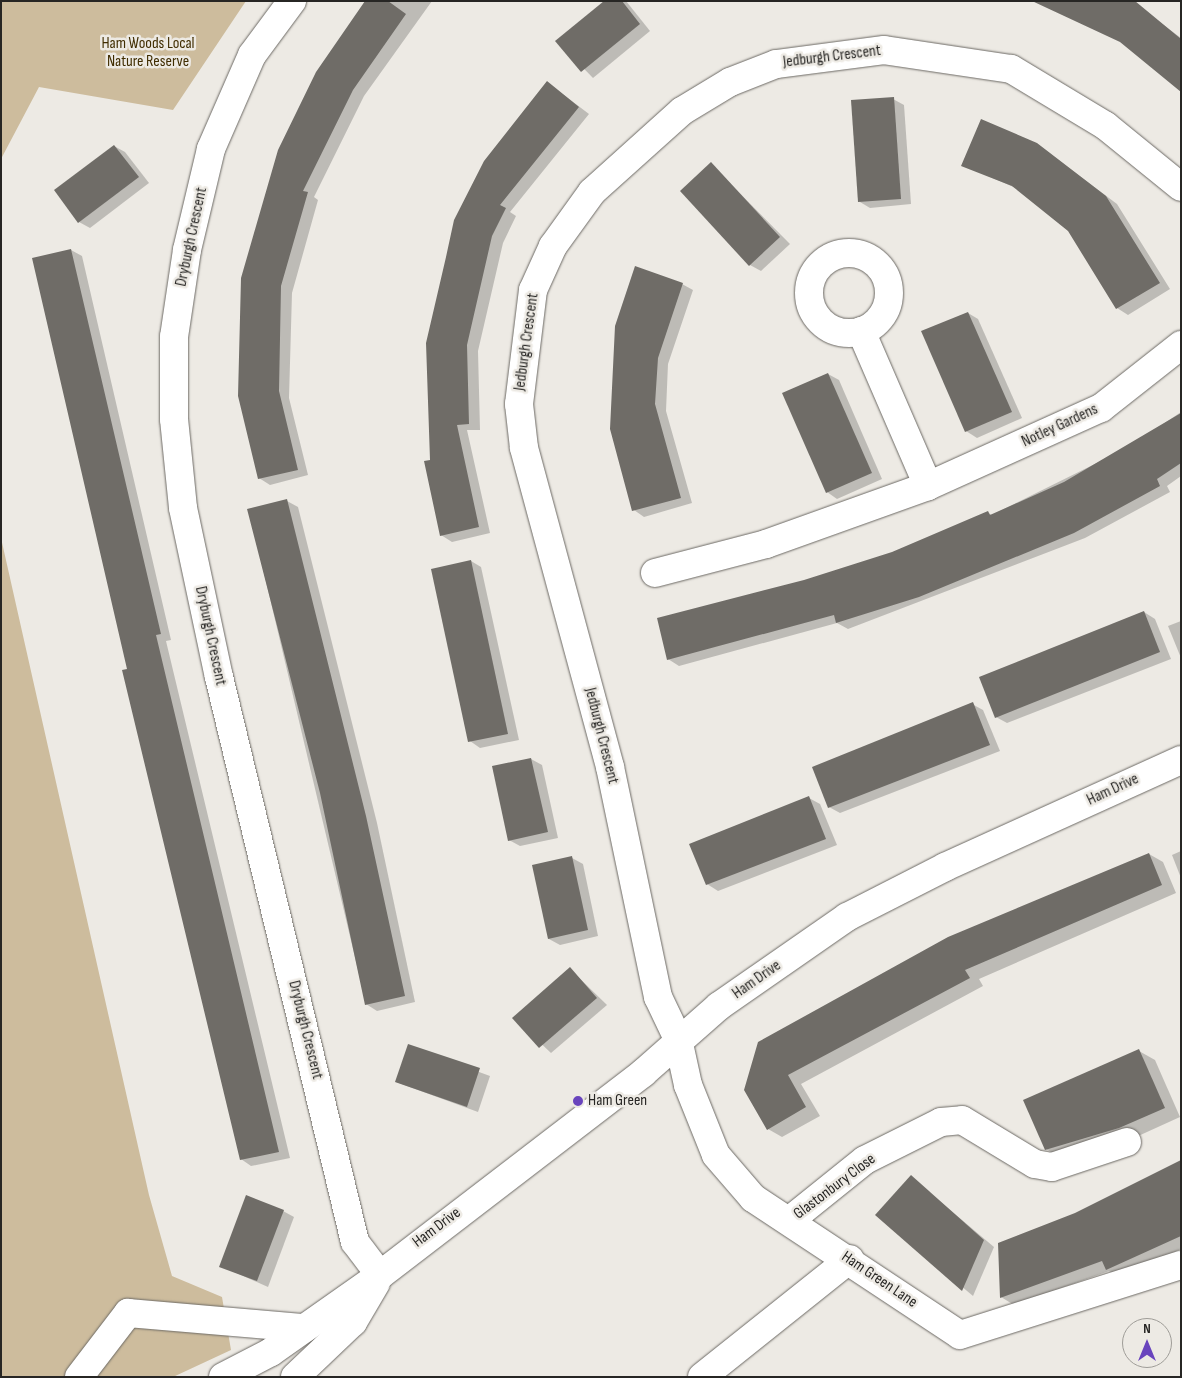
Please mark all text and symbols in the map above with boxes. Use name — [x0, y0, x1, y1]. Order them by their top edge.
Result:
park label: Ham Woods Local Nature Reserve — [101, 34, 195, 72]
street label: Jedburgh Crescent — [782, 41, 882, 73]
street label: Dryburgh Crescent — [172, 186, 212, 288]
street label: Jedburgh Crescent — [511, 292, 543, 392]
street label: Notley Gardens — [1019, 400, 1101, 452]
street label: Dryburgh Crescent — [190, 585, 230, 687]
street label: Jedburgh Crescent — [580, 686, 622, 786]
street label: Ham Drive — [1084, 770, 1142, 810]
street label: Ham Drive — [729, 956, 785, 1004]
street label: Dryburgh Crescent — [283, 979, 327, 1081]
place label: Ham Green — [588, 1091, 647, 1111]
marker: Ham Green — [572, 1095, 584, 1107]
street label: Glastonbury Close — [790, 1150, 880, 1224]
street label: Ham Drive — [409, 1204, 465, 1252]
street label: Ham Green Lane — [838, 1248, 920, 1312]
north arrow — [1122, 1318, 1172, 1368]
text: N — [1143, 1320, 1151, 1337]

